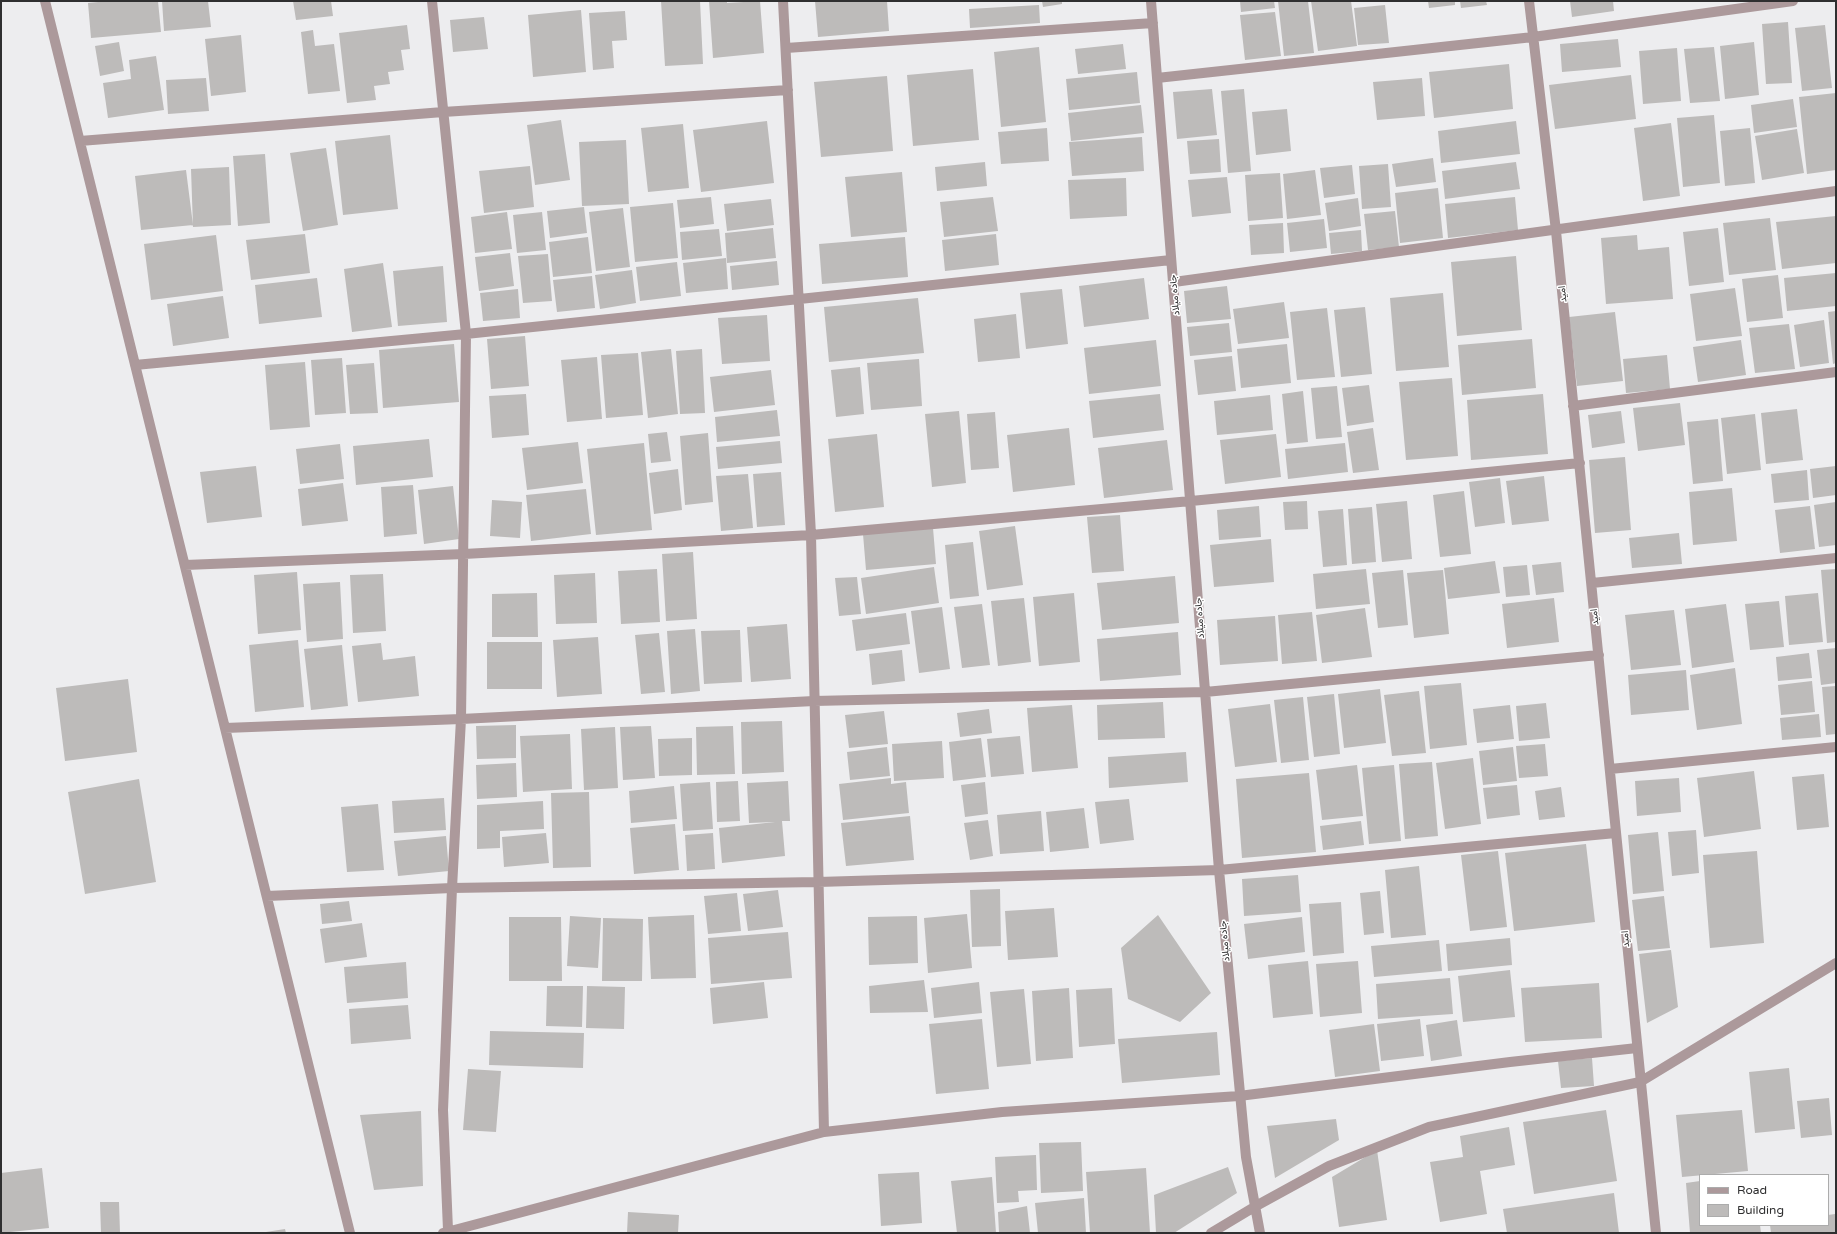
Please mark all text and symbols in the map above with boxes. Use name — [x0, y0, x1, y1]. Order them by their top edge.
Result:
street label: جاده میلاد — [1167, 274, 1183, 316]
street label: امید — [1556, 285, 1570, 303]
street label: جاده میلاد — [1193, 597, 1207, 639]
street label: امید — [1588, 608, 1602, 626]
street label: جاده میلاد — [1217, 920, 1233, 962]
street label: امید — [1619, 930, 1633, 948]
legend — [1699, 1174, 1829, 1226]
text: Road — [1737, 1183, 1767, 1197]
text: Building — [1737, 1203, 1784, 1217]

